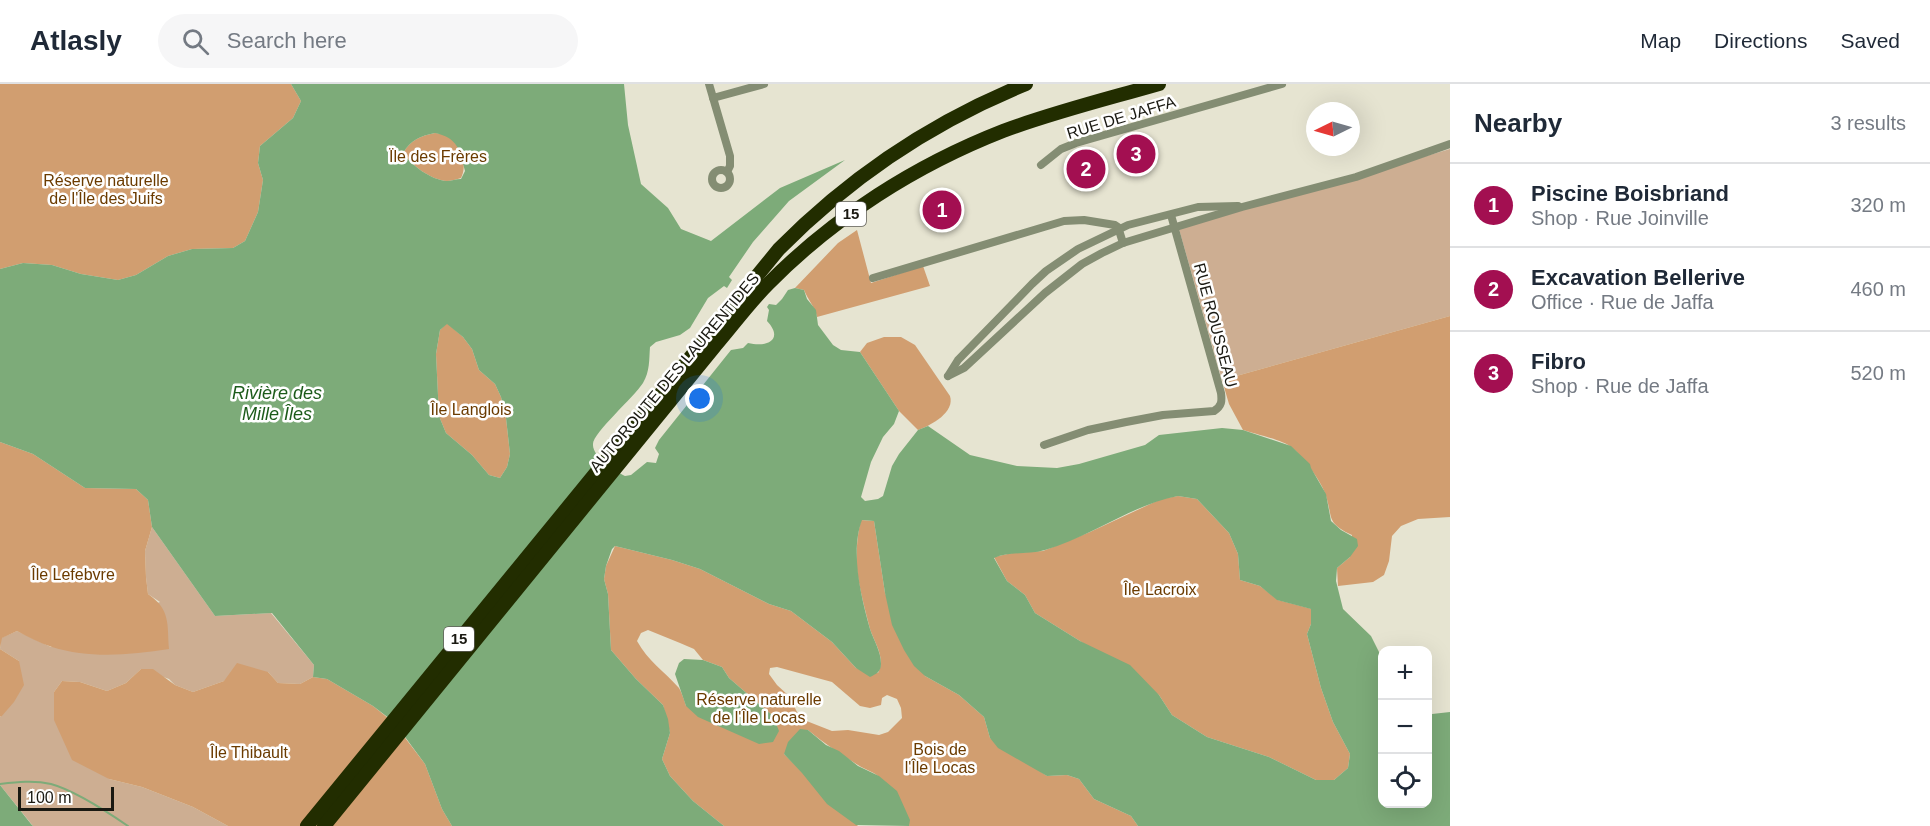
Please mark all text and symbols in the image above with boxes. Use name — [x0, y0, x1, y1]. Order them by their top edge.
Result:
search box — [158, 14, 578, 68]
text: Atlasly — [30, 25, 122, 56]
icon: search — [179, 25, 212, 58]
text: Search here — [227, 28, 347, 53]
text: Map — [1640, 29, 1681, 52]
text: Directions — [1714, 29, 1807, 52]
text: Saved — [1840, 29, 1900, 52]
street label: RUE DE JAFFA — [1065, 93, 1178, 142]
north arrow — [1306, 102, 1360, 156]
text: Nearby — [1474, 108, 1562, 138]
text: 3 results — [1830, 112, 1906, 134]
pin: 3 — [1116, 132, 1156, 176]
pin: 2 — [1066, 146, 1106, 191]
park label: Ïle des Frères — [389, 148, 487, 165]
park label: Réserve naturelle de l'Île des Juifs — [43, 172, 169, 207]
text: Piscine Boisbriand — [1531, 181, 1729, 206]
pin: 1 — [922, 188, 962, 232]
text: 1 — [1488, 194, 1499, 216]
text: 320 m — [1850, 194, 1906, 216]
road number: 15 — [836, 202, 866, 226]
text: Shop · Rue Joinville — [1531, 207, 1709, 229]
street label: RUE ROUSSEAU — [1191, 261, 1240, 389]
text: Excavation Bellerive — [1531, 265, 1745, 290]
street label: AUTOROUTE DES LAURENTIDES — [586, 270, 763, 475]
text: 2 — [1488, 278, 1499, 300]
text: 460 m — [1850, 278, 1906, 300]
text: Office · Rue de Jaffa — [1531, 291, 1714, 313]
text: Fibro — [1531, 349, 1586, 374]
text: 3 — [1488, 362, 1499, 384]
text: 520 m — [1850, 362, 1906, 384]
text: Shop · Rue de Jaffa — [1531, 375, 1709, 397]
water label: Rivière des Mille Îles — [232, 383, 322, 424]
your location — [685, 384, 714, 413]
park label: Île Langlois — [430, 400, 511, 418]
park label: Île Lefebvre — [30, 565, 115, 583]
park label: Île Lacroix — [1123, 580, 1196, 598]
road number: 15 — [444, 627, 474, 651]
map controls — [1378, 646, 1432, 808]
button: + — [1378, 646, 1432, 700]
park label: Réserve naturelle de l'Île Locas — [696, 691, 822, 726]
button: − — [1378, 700, 1432, 754]
park label: Bois de l'Île Locas — [905, 741, 975, 776]
park label: Île Thibault — [209, 743, 289, 761]
button: locate — [1378, 754, 1432, 808]
scale bar — [18, 784, 114, 812]
text: 100 m — [27, 789, 71, 806]

